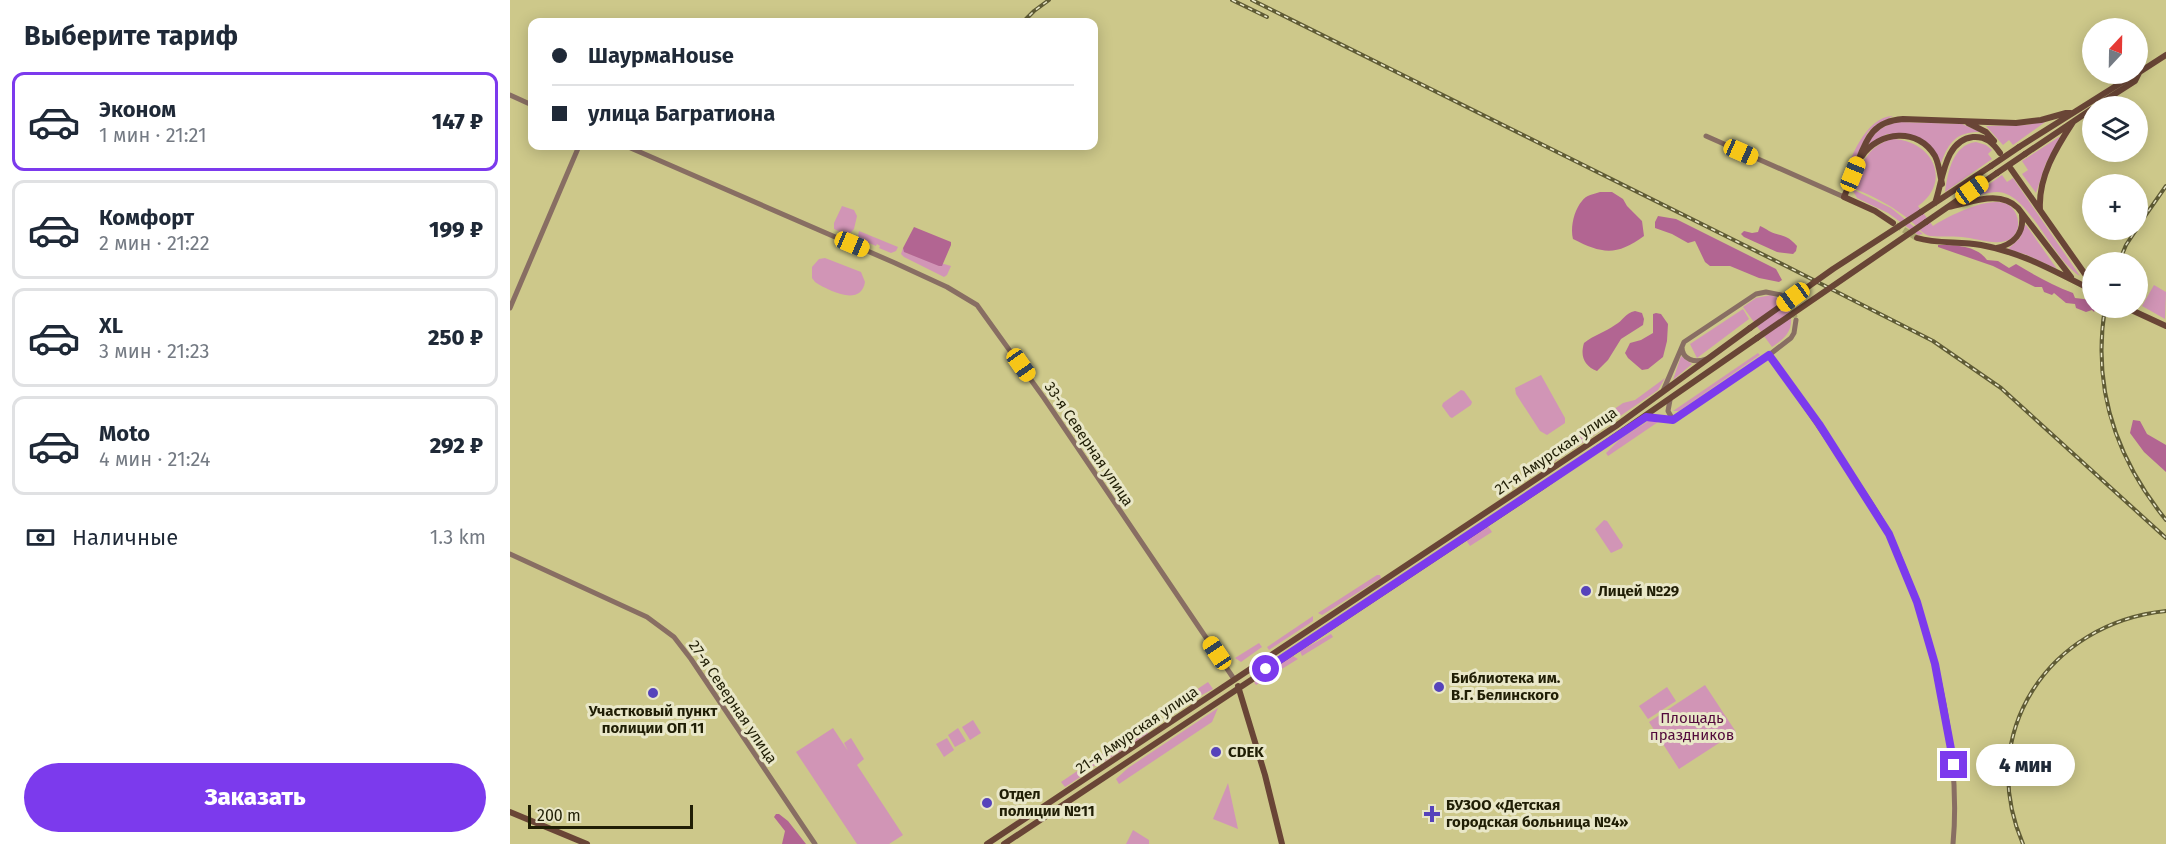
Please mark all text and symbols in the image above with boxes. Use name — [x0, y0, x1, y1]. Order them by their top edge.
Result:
north arrow — [2082, 18, 2148, 84]
map controls — [2082, 18, 2148, 318]
text: Выберите тариф — [24, 20, 238, 52]
text: ШаурмаHouse — [588, 42, 734, 69]
icon: car — [27, 95, 81, 149]
text: Эконом — [99, 96, 176, 123]
button: layers — [2082, 96, 2148, 162]
text: улица Багратиона — [588, 100, 775, 127]
text: 147 ₽ — [432, 108, 483, 135]
text: 1 мин · 21:21 — [99, 123, 207, 147]
car — [1721, 136, 1761, 168]
car — [1838, 154, 1868, 194]
car — [1952, 172, 1992, 208]
button: + — [2082, 174, 2148, 240]
icon: car — [27, 203, 81, 257]
text: Комфорт — [99, 204, 194, 231]
text: 199 ₽ — [429, 216, 483, 243]
car — [832, 229, 872, 259]
text: 2 мин · 21:22 — [99, 231, 210, 255]
button: − — [2082, 252, 2148, 318]
car — [1773, 279, 1813, 315]
icon: car — [27, 311, 81, 365]
text: XL — [99, 312, 123, 339]
text: 250 ₽ — [428, 324, 483, 351]
text: 3 мин · 21:23 — [99, 339, 210, 363]
car — [1003, 345, 1039, 385]
street label: 33-я Северная улица — [1041, 378, 1137, 510]
street label: 21-я Амурская улица — [1492, 403, 1620, 499]
icon: car — [27, 419, 81, 473]
text: Moto — [99, 420, 150, 447]
text: 292 ₽ — [430, 432, 483, 459]
text: 4 мин · 21:24 — [99, 447, 210, 471]
icon: cash — [24, 521, 57, 554]
text: Наличные — [72, 524, 178, 551]
text: 1.3 km — [430, 525, 486, 549]
place label: Лицей №29 — [1598, 582, 1679, 600]
marker: Лицей №29 — [1579, 584, 1593, 598]
car — [1199, 633, 1235, 673]
street label: 27-я Северная улица — [685, 637, 781, 767]
route start — [1252, 655, 1279, 682]
place label: Библиотека им. В.Г. Белинского — [1451, 669, 1561, 704]
marker: Библиотека им. В.Г. Белинского — [1432, 680, 1446, 694]
street label: 21-я Амурская улица — [1073, 682, 1201, 778]
marker: Участковый пункт полиции ОП 11 — [646, 686, 660, 700]
place label: Участковый пункт полиции ОП 11 — [588, 702, 718, 737]
park label: Площадь праздников — [1650, 709, 1734, 744]
place label: CDEK — [1228, 743, 1264, 761]
callout: 4 мин — [1975, 744, 2074, 786]
marker: CDEK — [1209, 745, 1223, 759]
route end — [1940, 751, 1967, 778]
text: 4 мин — [1999, 753, 2052, 777]
button: Заказать — [24, 763, 486, 832]
place label: Отдел полиции №11 — [999, 785, 1095, 820]
marker: Отдел полиции №11 — [980, 796, 994, 810]
place label: БУЗОО «Детская городская больница №4» — [1446, 796, 1629, 831]
scale bar — [528, 802, 693, 830]
marker: БУЗОО «Детская городская больница №4» — [1423, 805, 1441, 823]
text: 200 m — [537, 806, 581, 825]

